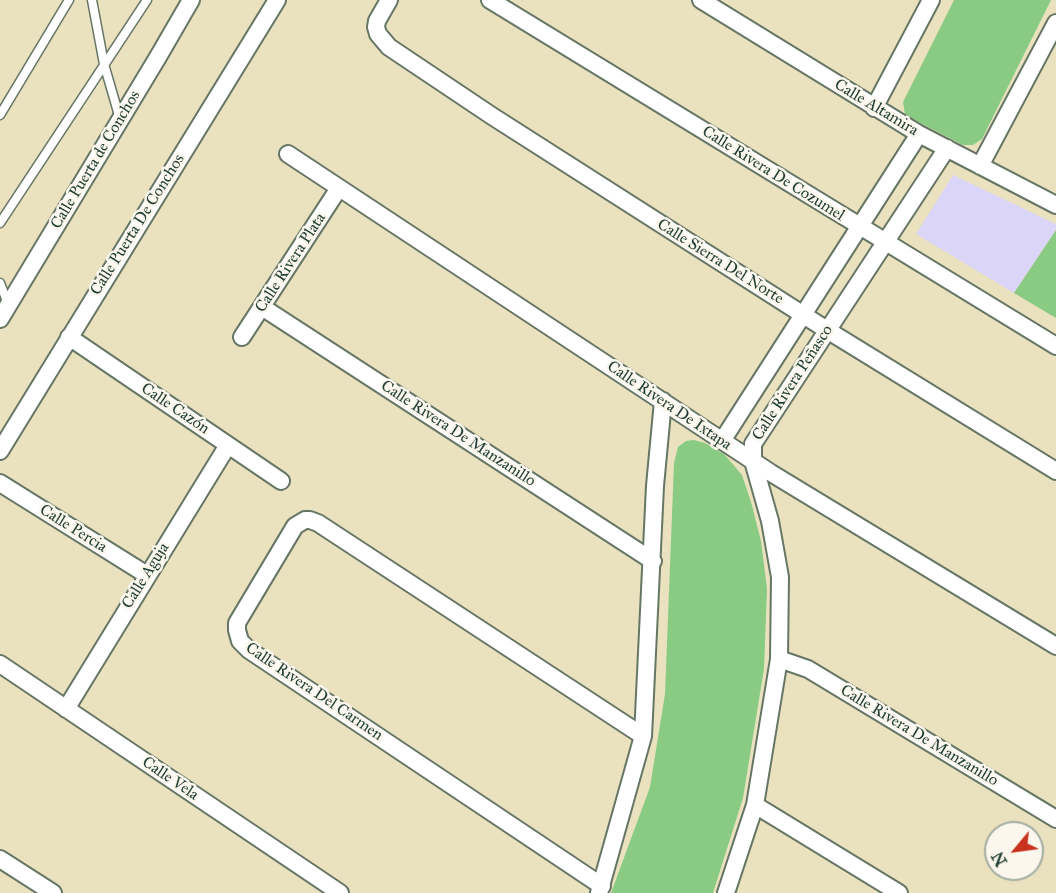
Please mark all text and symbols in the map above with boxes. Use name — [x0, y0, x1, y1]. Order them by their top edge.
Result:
street label: Calle Altamira — [831, 75, 921, 141]
street label: Calle Puerta de Conchos — [47, 87, 145, 233]
street label: Calle Rivera De Cozumel — [698, 122, 848, 226]
street label: Calle Puerta De Conchos — [87, 151, 189, 299]
street label: Calle Rivera Plata — [252, 210, 330, 316]
street label: Calle Sierra Del Norte — [653, 215, 787, 309]
street label: Calle Rivera Peñasco — [749, 322, 837, 444]
street label: Calle Rivera De Ixtapa — [603, 357, 735, 455]
street label: Calle Rivera De Manzanillo — [377, 377, 539, 491]
street label: Calle Cazón — [137, 379, 213, 439]
street label: Calle Percia — [36, 501, 110, 557]
street label: Calle Aguja — [118, 540, 174, 612]
street label: Calle Rivera Del Carmen — [242, 639, 386, 745]
street label: Calle Rivera De Manzanillo — [837, 681, 1001, 791]
street label: Calle Vela — [138, 753, 202, 805]
north arrow — [984, 821, 1044, 881]
text: N — [988, 848, 1011, 870]

